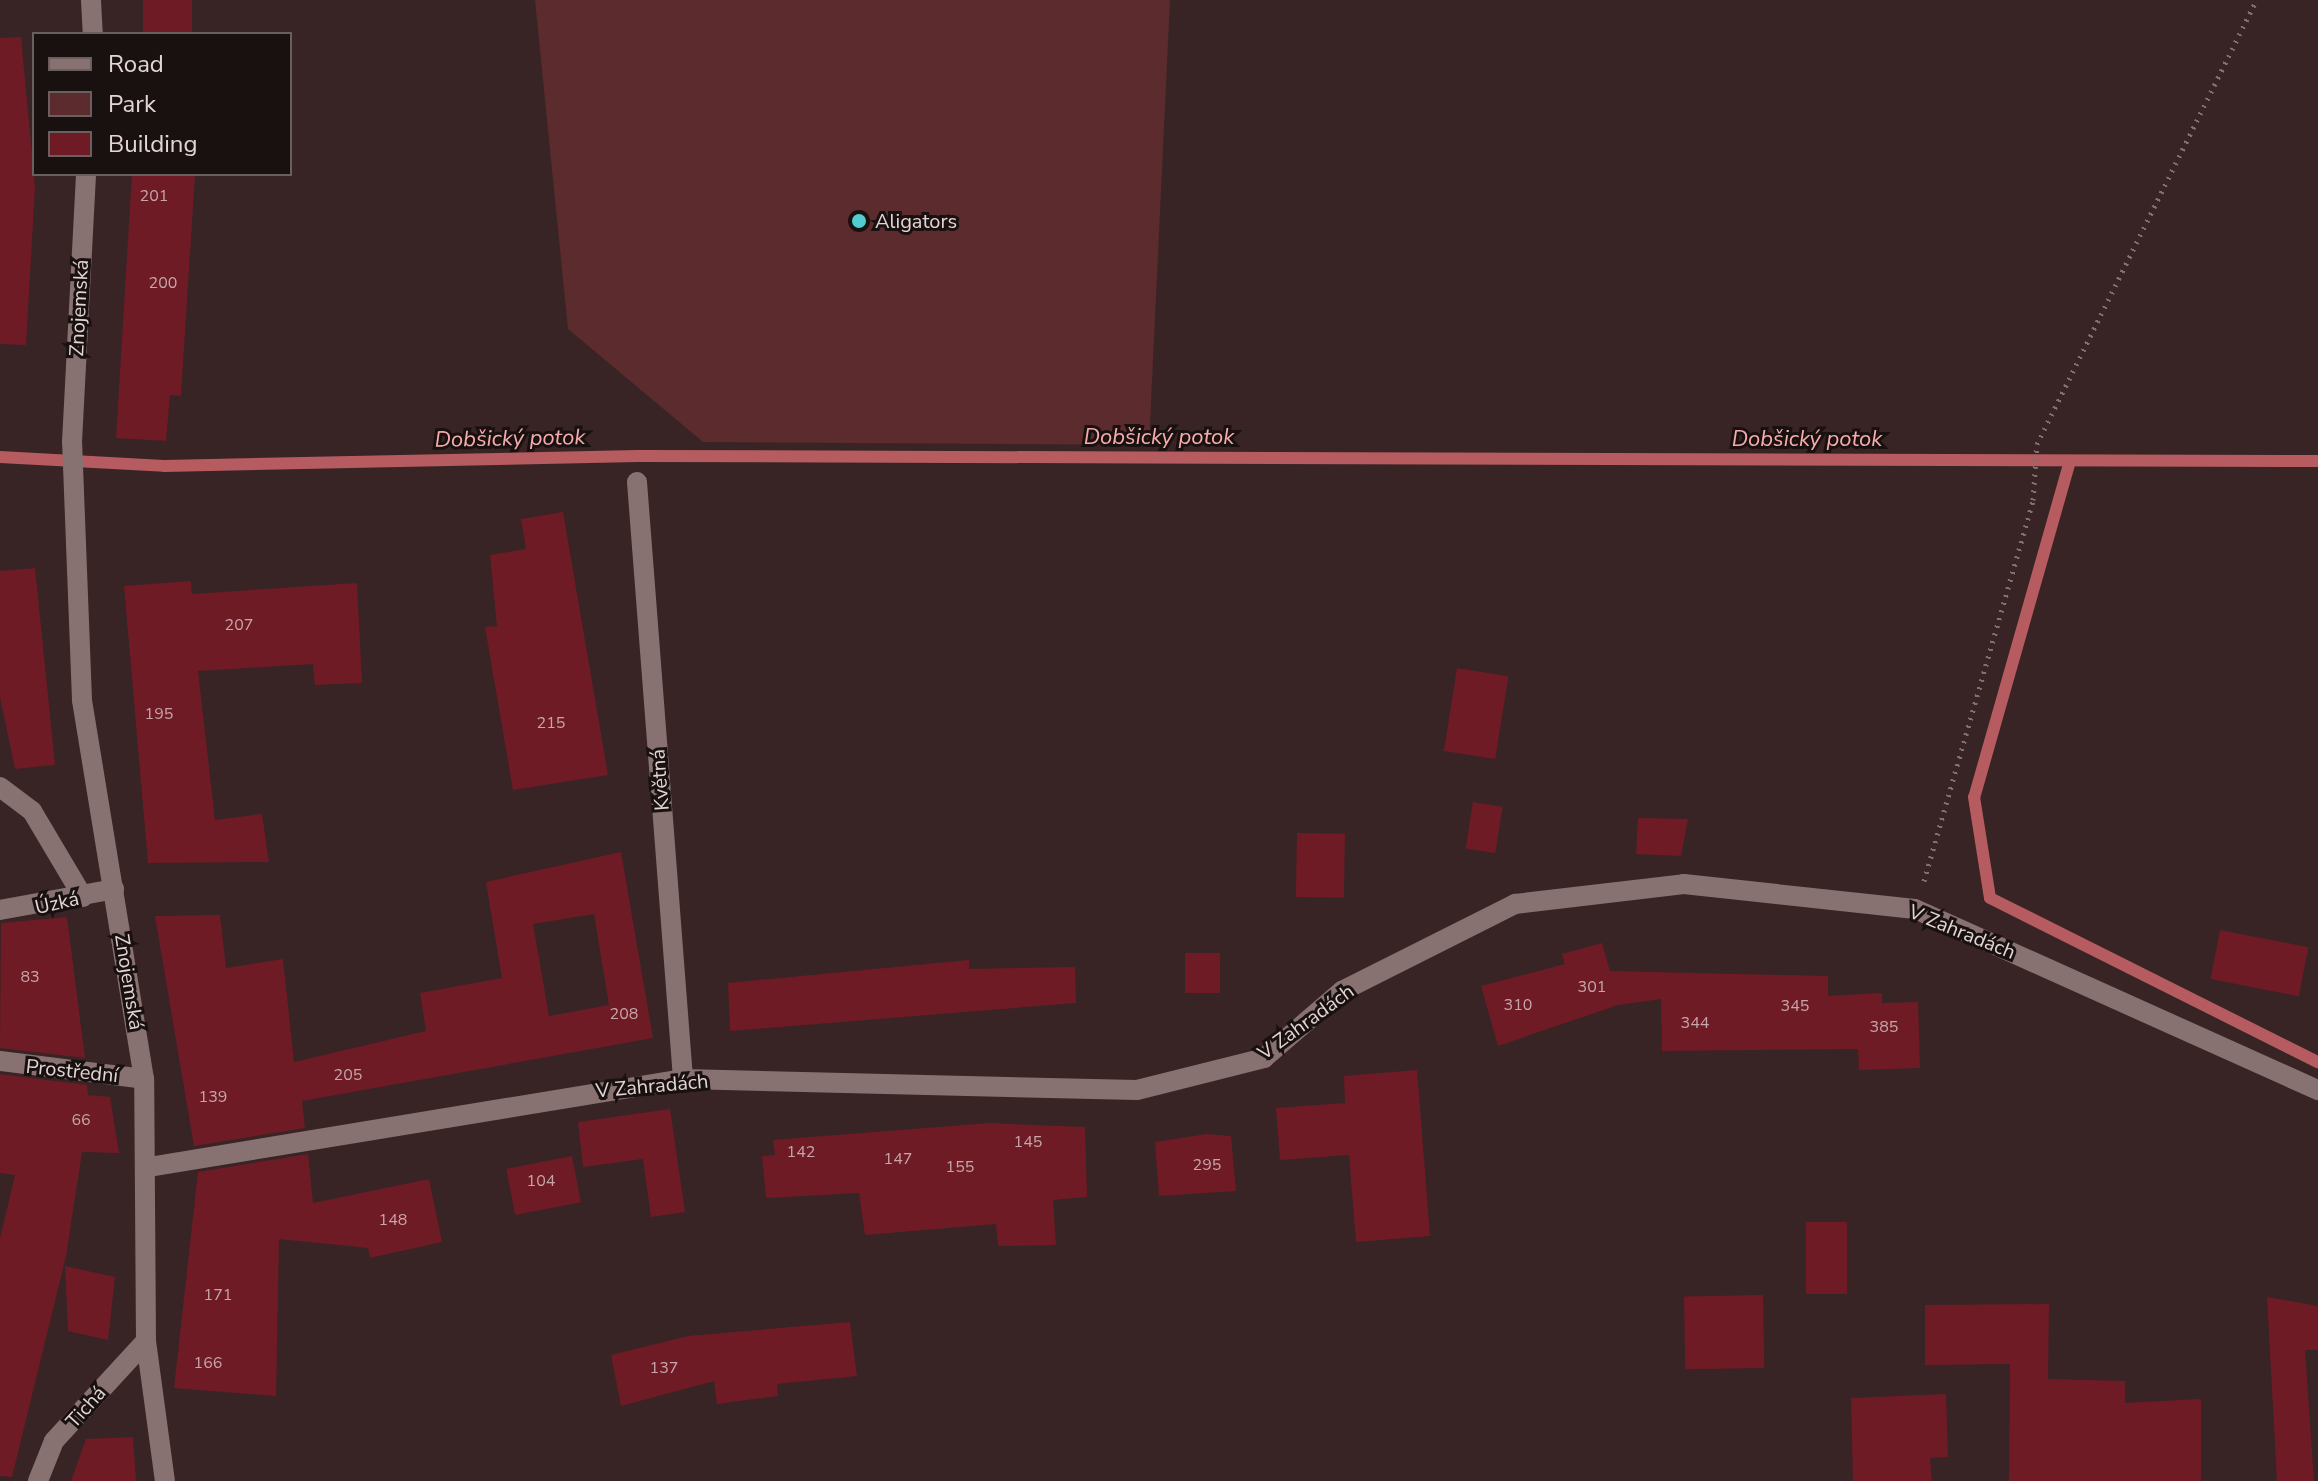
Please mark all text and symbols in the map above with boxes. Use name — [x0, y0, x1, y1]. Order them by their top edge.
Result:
legend — [32, 32, 292, 176]
text: Road — [108, 48, 164, 80]
text: Park — [108, 88, 156, 120]
text: Building — [108, 128, 198, 160]
house number: 201 — [140, 186, 168, 206]
place label: Aligators — [875, 209, 957, 233]
marker: Aligators — [850, 212, 868, 230]
street label: Znojemská — [64, 259, 94, 357]
house number: 200 — [149, 273, 177, 293]
water label: Dobšický potok — [434, 424, 586, 454]
water label: Dobšický potok — [1084, 425, 1234, 451]
water label: Dobšický potok — [1732, 427, 1882, 453]
house number: 207 — [225, 615, 253, 635]
house number: 195 — [145, 704, 173, 724]
house number: 215 — [537, 713, 565, 733]
street label: Květná — [646, 748, 674, 812]
street label: Úzká — [33, 886, 81, 920]
street label: V Zahradách — [1905, 900, 2019, 964]
street label: Znojemská — [110, 932, 148, 1032]
house number: 83 — [20, 967, 40, 987]
house number: 301 — [1578, 977, 1606, 997]
street label: V Zahradách — [1253, 979, 1359, 1065]
house number: 310 — [1504, 995, 1532, 1015]
house number: 345 — [1781, 996, 1809, 1016]
house number: 208 — [610, 1004, 638, 1024]
house number: 344 — [1681, 1013, 1709, 1033]
house number: 385 — [1870, 1017, 1898, 1037]
street label: Prostřední — [25, 1054, 119, 1088]
house number: 205 — [334, 1065, 362, 1085]
street label: V Zahradách — [595, 1069, 709, 1103]
house number: 139 — [199, 1087, 227, 1107]
house number: 66 — [71, 1110, 91, 1130]
house number: 145 — [1014, 1132, 1042, 1152]
house number: 142 — [787, 1142, 815, 1162]
house number: 147 — [884, 1149, 912, 1169]
house number: 295 — [1193, 1155, 1221, 1175]
house number: 155 — [946, 1157, 974, 1177]
house number: 104 — [527, 1171, 555, 1191]
house number: 148 — [379, 1210, 407, 1230]
house number: 171 — [204, 1285, 232, 1305]
house number: 166 — [194, 1353, 222, 1373]
house number: 137 — [650, 1358, 678, 1378]
street label: Tichá — [61, 1381, 111, 1433]

